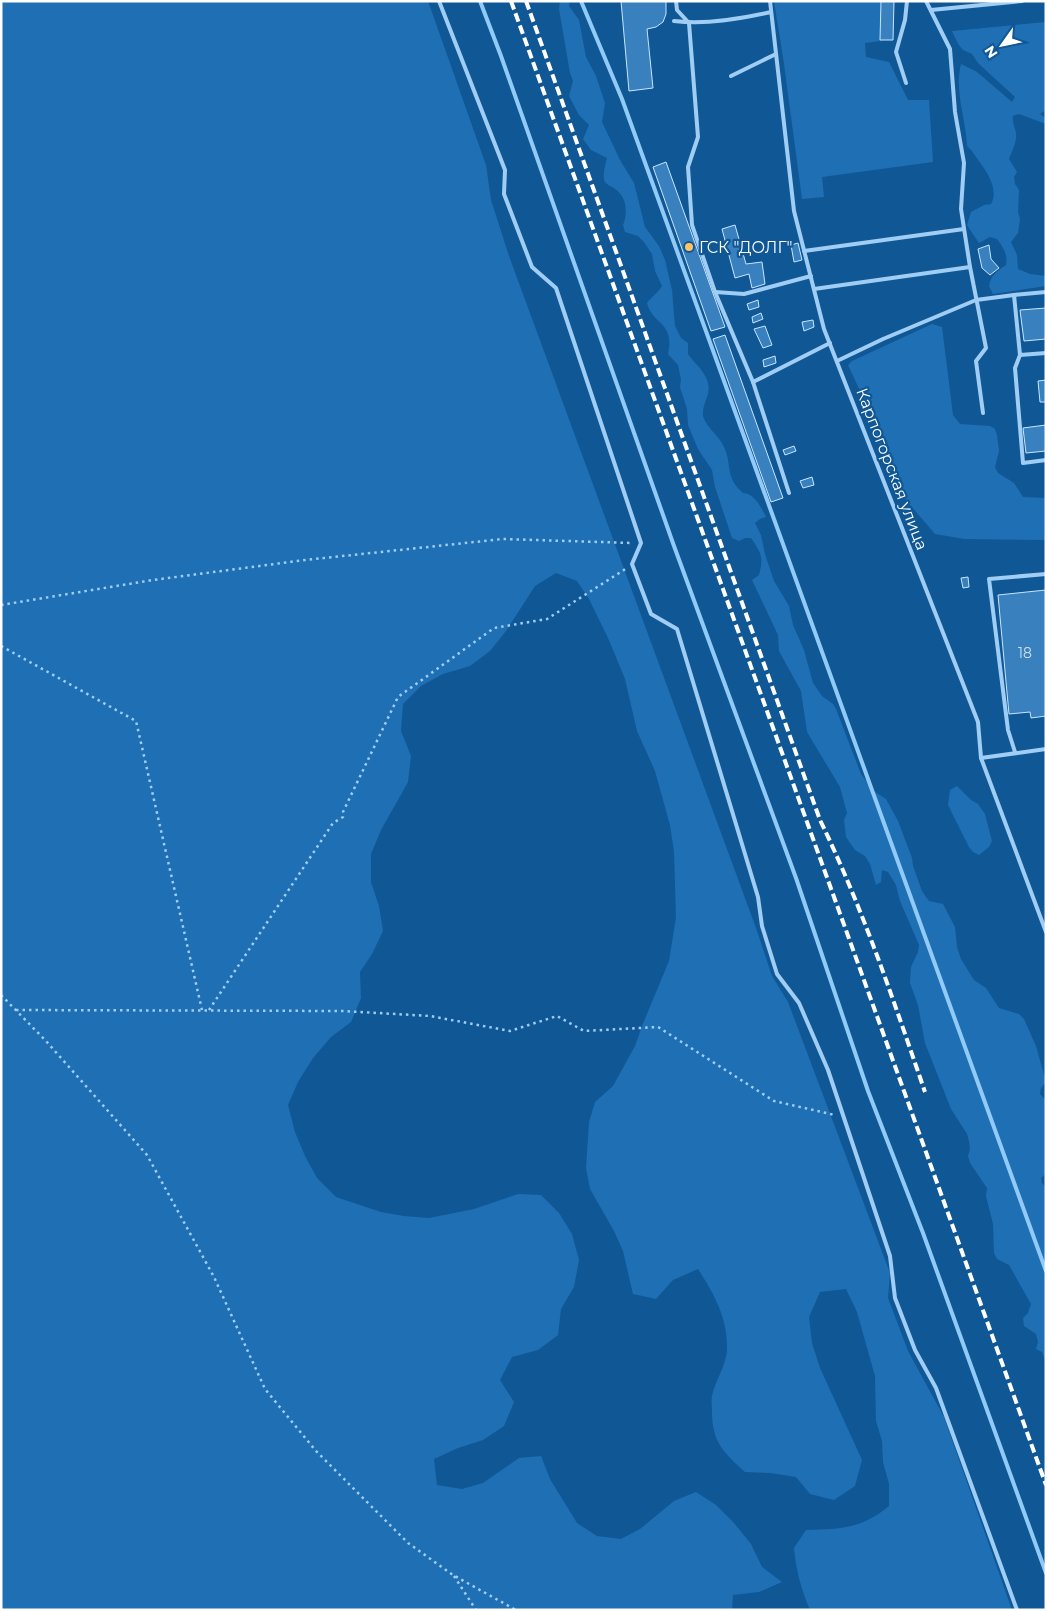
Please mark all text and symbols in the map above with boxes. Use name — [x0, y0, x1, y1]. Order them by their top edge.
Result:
north arrow — [977, 20, 1027, 70]
text: N — [980, 42, 1002, 62]
place label: ГСК "ДОЛГ" — [699, 238, 793, 257]
marker: ГСК "ДОЛГ" — [683, 241, 695, 253]
street label: Карпогорская улица — [852, 385, 932, 553]
house number: 18 — [1018, 644, 1032, 662]

